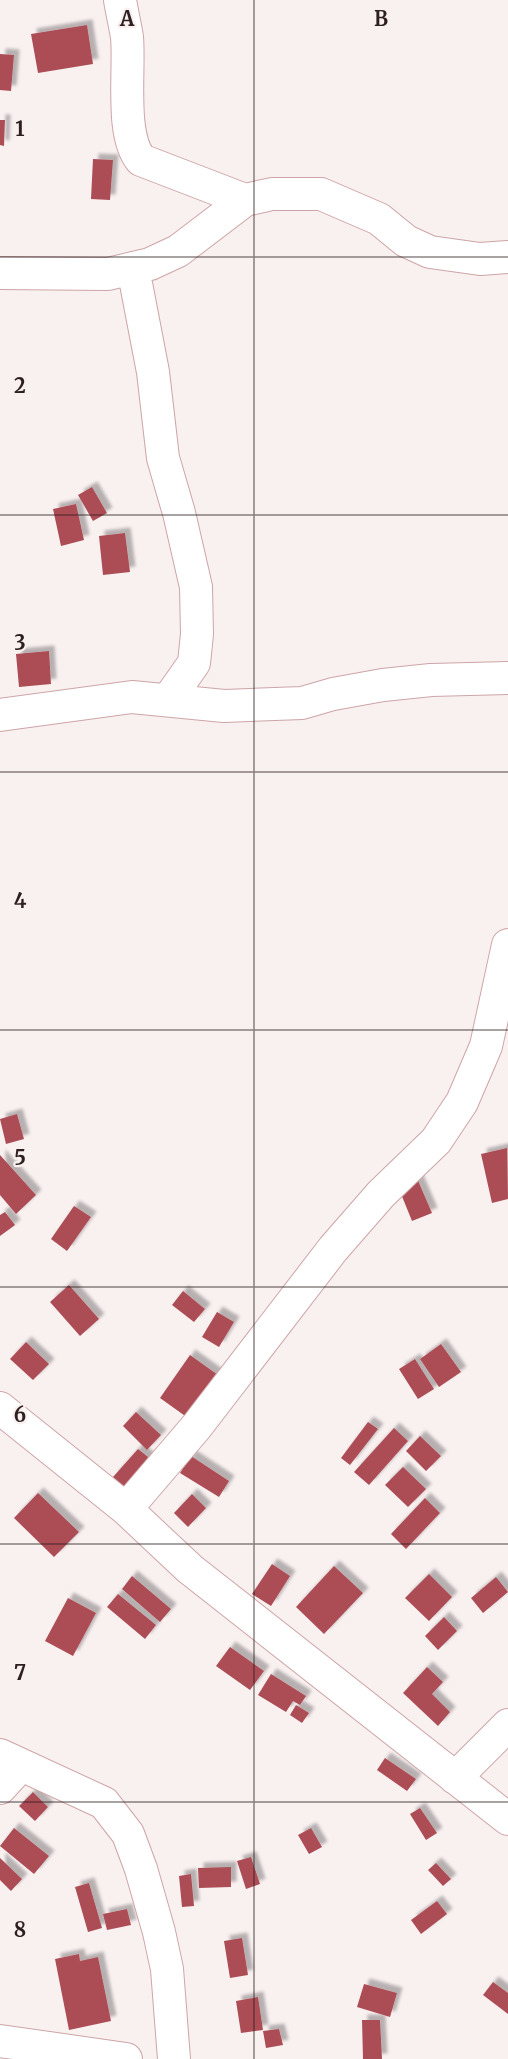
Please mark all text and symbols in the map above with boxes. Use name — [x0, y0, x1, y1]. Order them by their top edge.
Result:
text: A — [119, 6, 135, 31]
text: B — [374, 6, 388, 31]
text: 1 — [15, 116, 25, 141]
text: 2 — [14, 373, 26, 398]
text: 3 — [14, 630, 26, 655]
text: 4 — [14, 888, 27, 913]
text: 5 — [14, 1145, 26, 1170]
text: 6 — [14, 1402, 26, 1427]
text: 7 — [14, 1660, 26, 1685]
text: 8 — [14, 1917, 26, 1942]

